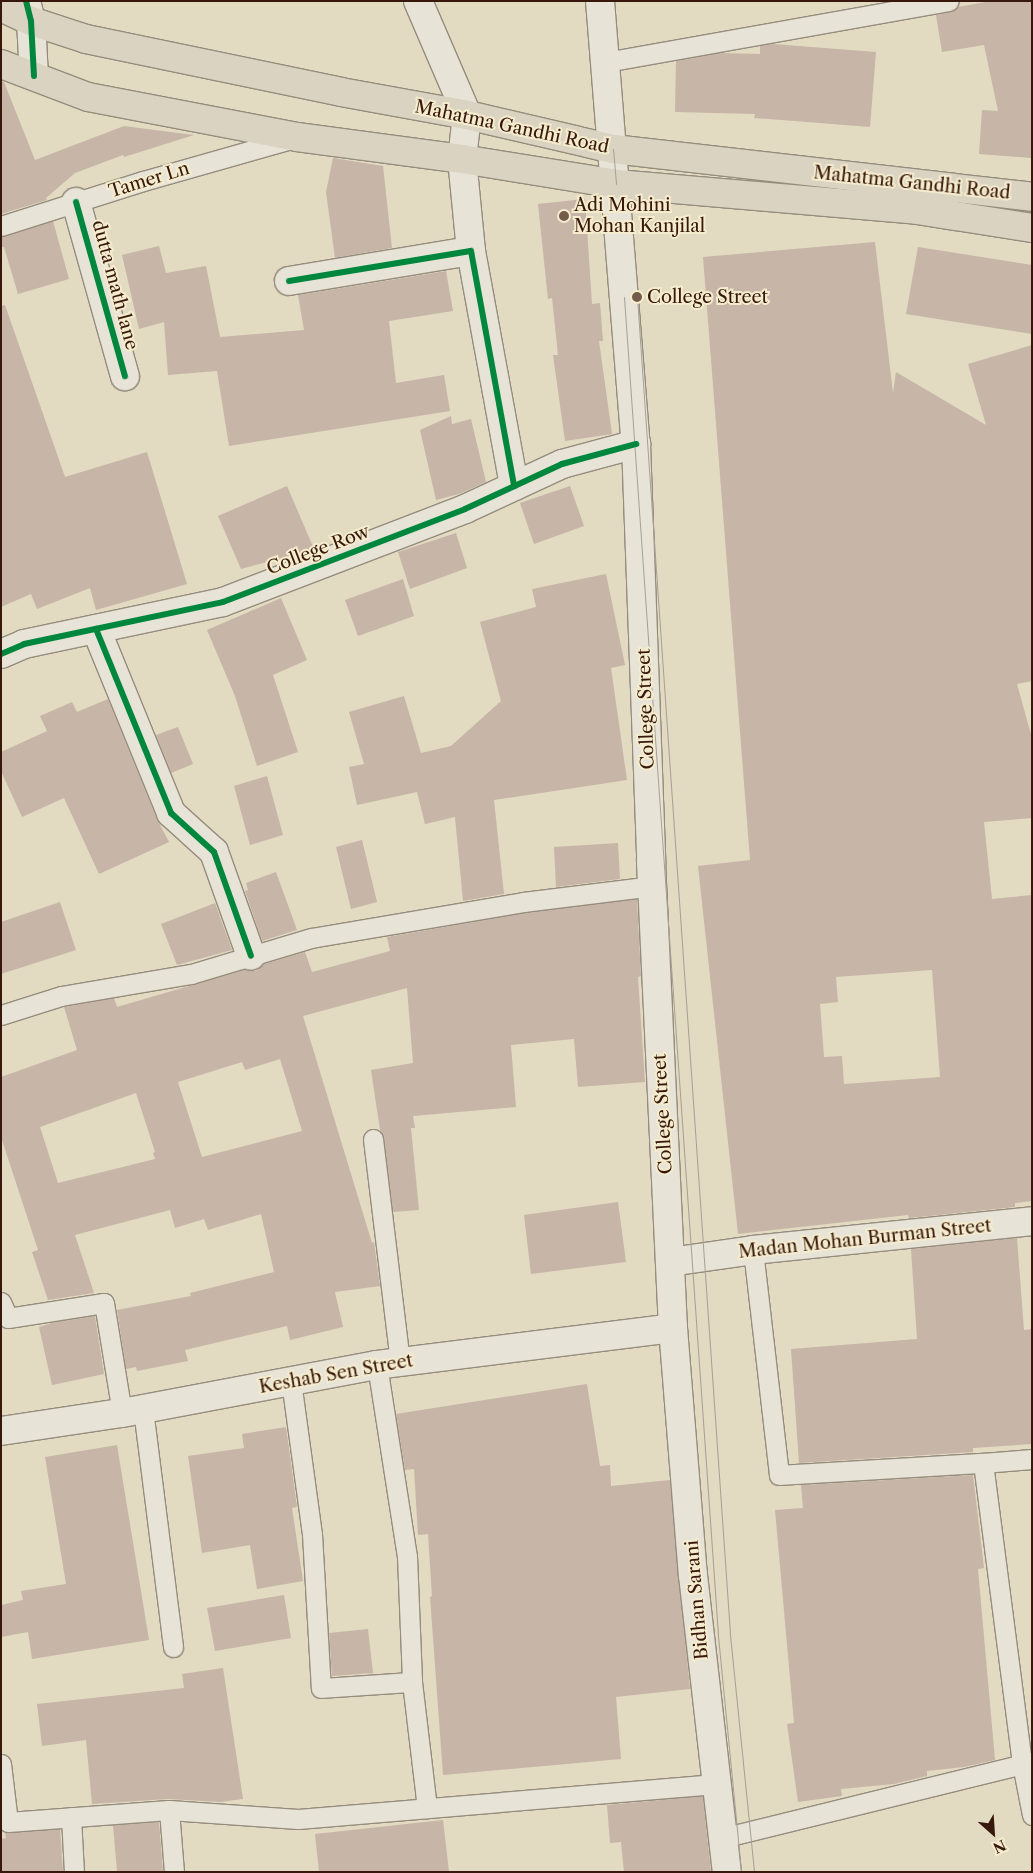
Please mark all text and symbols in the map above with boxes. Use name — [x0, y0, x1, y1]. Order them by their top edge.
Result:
street label: Mahatma Gandhi Road — [413, 96, 611, 158]
street label: Tamer Ln — [106, 157, 192, 203]
street label: Mahatma Gandhi Road — [812, 162, 1012, 204]
place label: Adi Mohini Mohan Kanjilal — [574, 195, 705, 238]
marker: Adi Mohini Mohan Kanjilal — [558, 210, 570, 222]
street label: dutta math lane — [87, 218, 143, 352]
place label: College Street — [647, 286, 768, 308]
marker: College Street — [631, 291, 643, 303]
street label: College Row — [264, 520, 372, 580]
street label: College Street — [633, 648, 659, 770]
street label: College Street — [649, 1053, 677, 1175]
street label: Madan Mohan Burman Street — [737, 1215, 993, 1263]
street label: Keshab Sen Street — [257, 1350, 415, 1398]
street label: Bidhan Sarani — [681, 1539, 713, 1661]
north arrow — [968, 1808, 1018, 1858]
text: N — [990, 1836, 1009, 1857]

